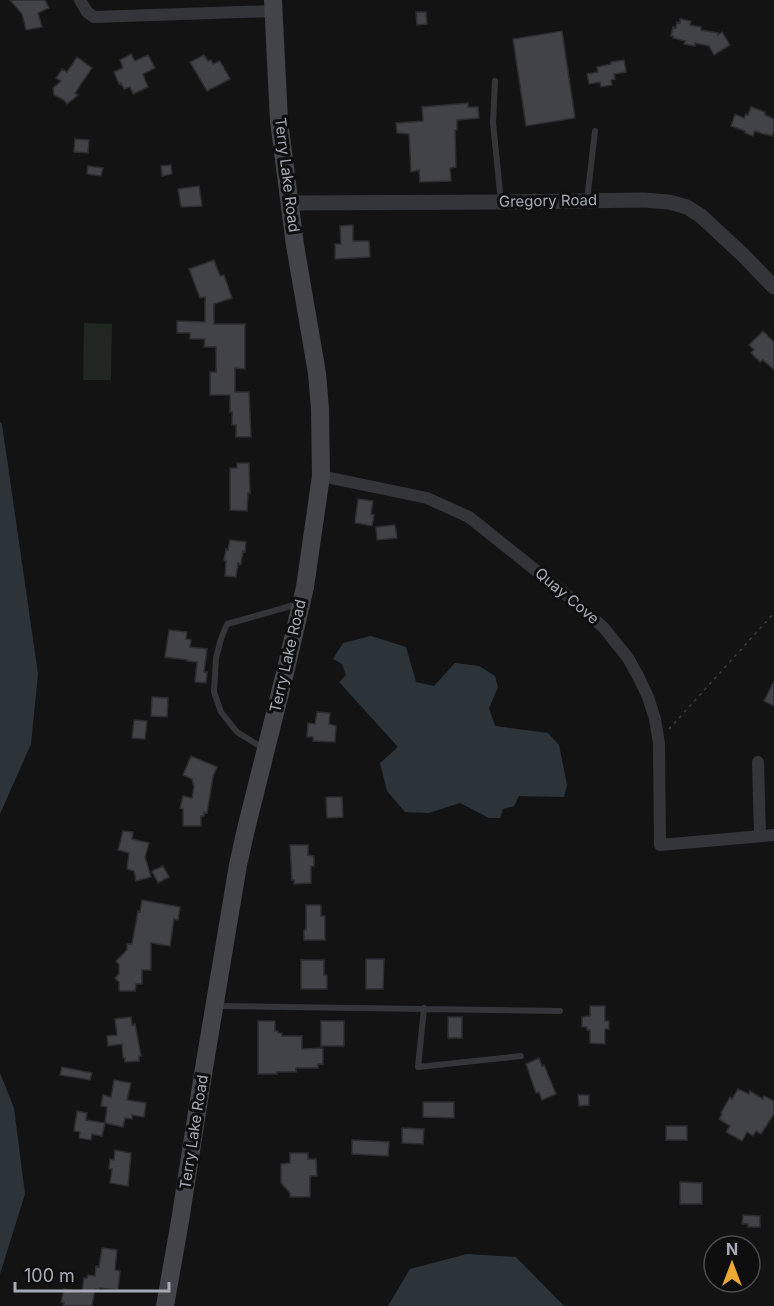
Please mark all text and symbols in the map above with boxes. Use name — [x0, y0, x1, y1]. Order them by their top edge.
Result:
street label: Terry Lake Road — [271, 116, 304, 233]
street label: Gregory Road — [499, 190, 597, 211]
street label: Quay Cove — [531, 563, 603, 628]
street label: Terry Lake Road — [265, 597, 310, 714]
street label: Terry Lake Road — [175, 1073, 212, 1191]
north arrow — [702, 1234, 762, 1294]
text: N — [726, 1239, 738, 1259]
scale bar — [15, 1255, 170, 1293]
text: 100 m — [24, 1265, 75, 1286]

